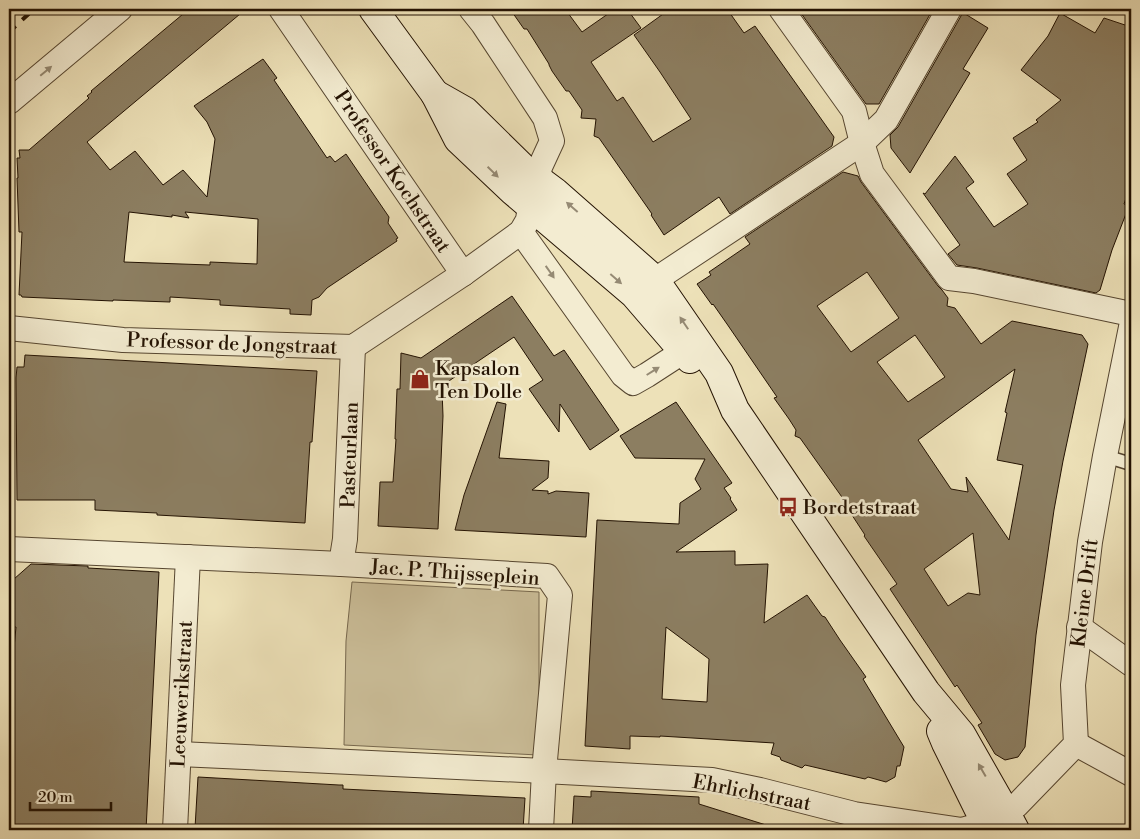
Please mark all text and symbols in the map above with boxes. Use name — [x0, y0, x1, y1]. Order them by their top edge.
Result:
one-way arrow — [39, 65, 52, 76]
street label: Professor Kochstraat — [328, 86, 455, 258]
one-way arrow — [487, 166, 499, 178]
one-way arrow — [566, 202, 579, 213]
one-way arrow — [545, 265, 555, 279]
one-way arrow — [610, 273, 622, 284]
one-way arrow — [680, 317, 689, 330]
street label: Professor de Jongstraat — [126, 328, 338, 361]
place label: Kapsalon Ten Dolle — [435, 357, 522, 405]
one-way arrow — [646, 367, 660, 376]
shop icon: Kapsalon Ten Dolle — [409, 368, 431, 390]
street label: Pasteurlaan — [336, 401, 365, 509]
bus stop icon: Bordetstraat — [777, 496, 799, 518]
place label: Bordetstraat — [802, 496, 917, 521]
street label: Kleine Drift — [1066, 537, 1105, 649]
street label: Jac. P. Thijsseplein — [368, 555, 540, 592]
street label: Leeuwerikstraat — [166, 620, 199, 768]
one-way arrow — [978, 763, 986, 778]
street label: Ehrlichstraat — [690, 770, 813, 817]
scale bar — [30, 779, 111, 811]
text: 20 m — [38, 788, 73, 807]

